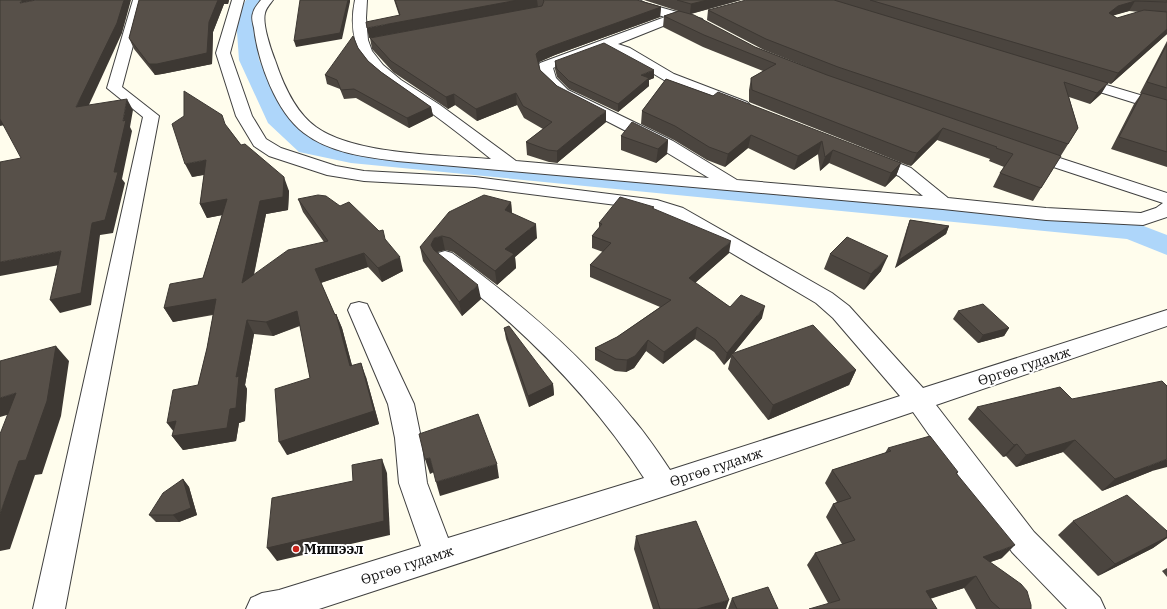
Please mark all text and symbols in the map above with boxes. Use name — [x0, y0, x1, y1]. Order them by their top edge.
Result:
street label: Өргөө гудамж — [975, 343, 1073, 389]
street label: Өргөө гудамж — [667, 444, 765, 490]
place label: Мишээл — [304, 540, 363, 558]
street label: Өргөө гудамж — [358, 542, 456, 588]
marker: Мишээл — [291, 544, 301, 554]

